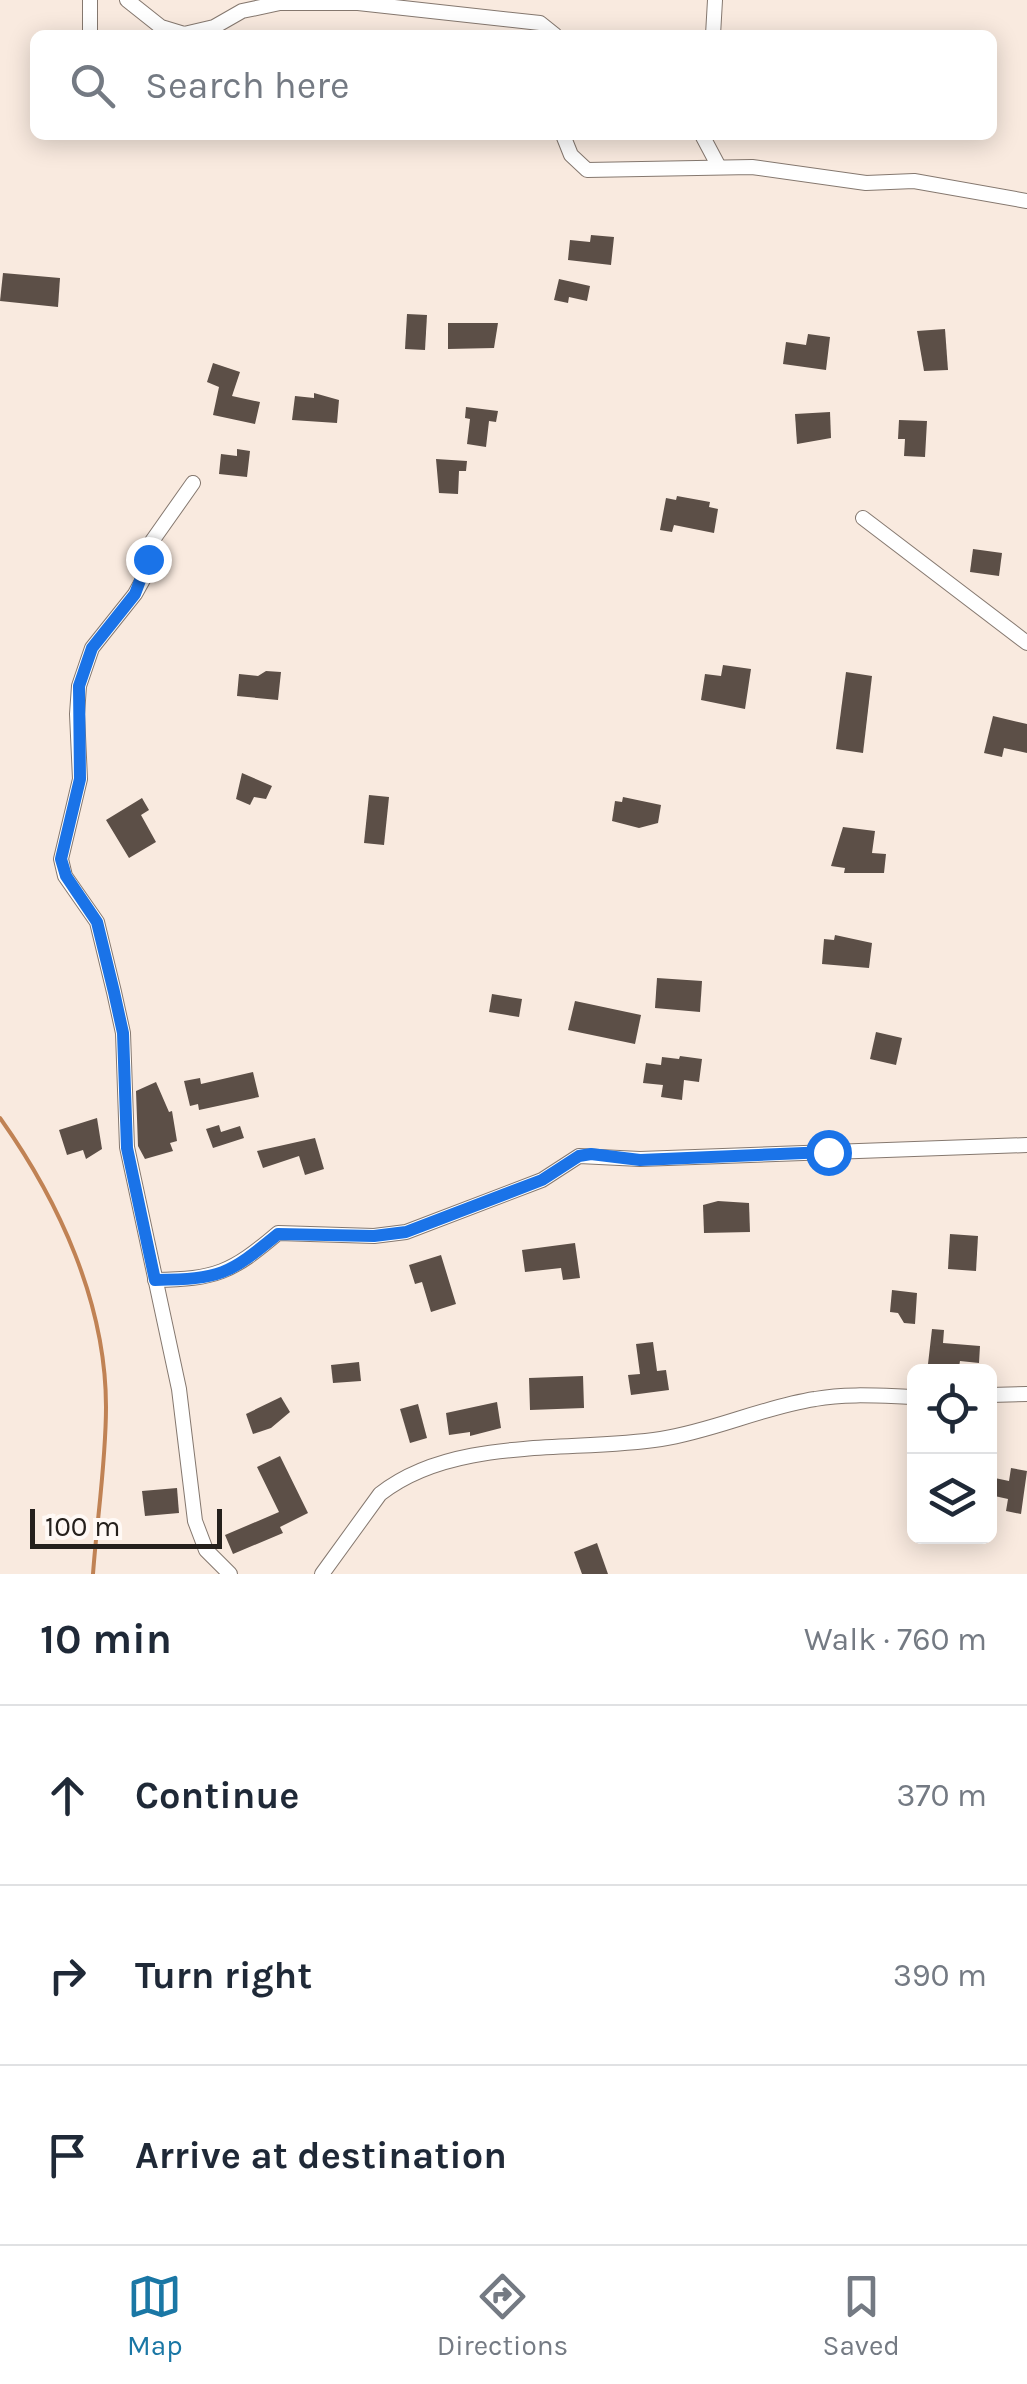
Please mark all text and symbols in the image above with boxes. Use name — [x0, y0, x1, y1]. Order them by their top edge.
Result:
search box — [30, 30, 997, 140]
icon: search — [65, 58, 120, 113]
text: Search here — [145, 63, 349, 108]
route end — [126, 537, 172, 583]
route start — [806, 1130, 852, 1176]
map controls — [907, 1364, 997, 1544]
button: locate — [907, 1364, 997, 1454]
button: layers — [907, 1454, 997, 1544]
scale bar — [30, 1504, 222, 1548]
text: 100 m — [45, 1510, 120, 1543]
text: 10 min — [40, 1614, 172, 1664]
text: Walk · 760 m — [804, 1621, 987, 1658]
icon: ahead — [40, 1768, 95, 1823]
text: Continue — [135, 1773, 299, 1818]
text: 370 m — [897, 1777, 987, 1814]
icon: right — [40, 1948, 95, 2003]
text: Turn right — [135, 1953, 312, 1998]
text: 390 m — [893, 1957, 987, 1994]
icon: arrive — [40, 2128, 95, 2183]
text: Arrive at destination — [135, 2133, 507, 2178]
tab: Map — [127, 2269, 183, 2362]
tab: Directions — [437, 2269, 568, 2362]
tab: Saved — [822, 2269, 900, 2362]

